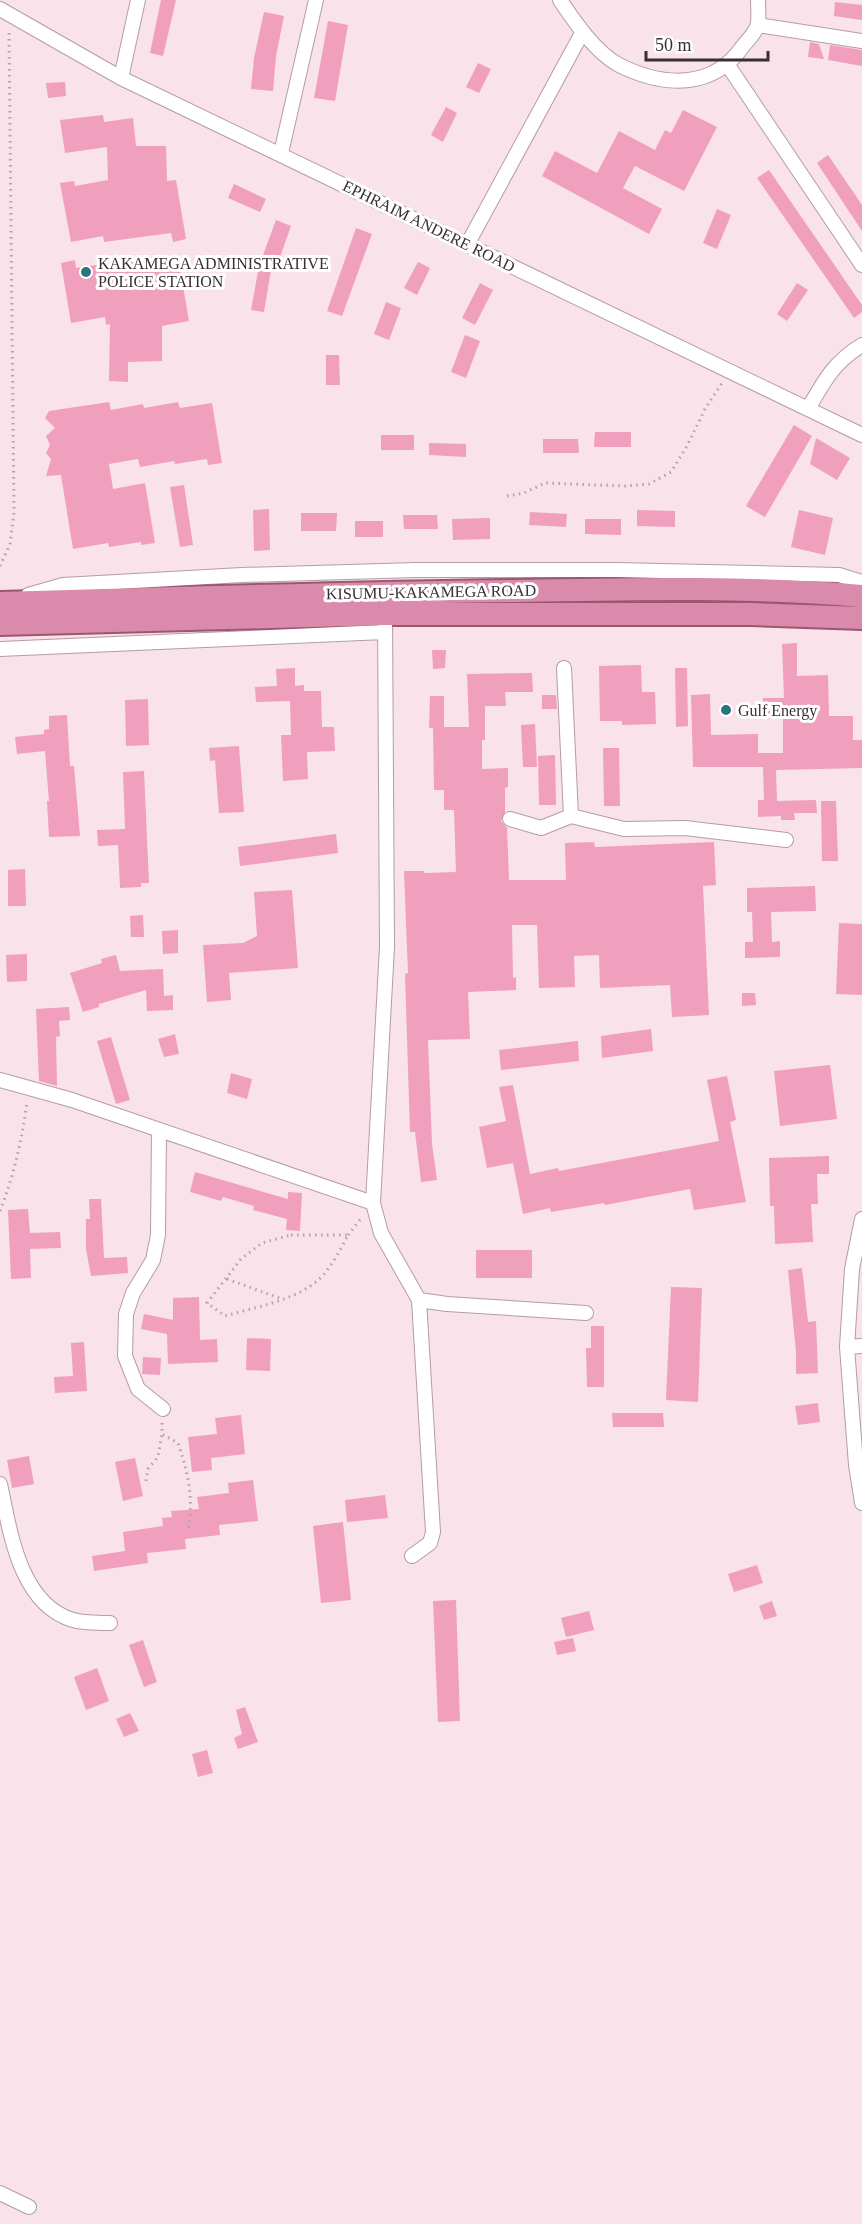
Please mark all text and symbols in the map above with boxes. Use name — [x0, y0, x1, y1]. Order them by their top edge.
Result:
scale bar — [646, 24, 768, 62]
text: 50 m — [655, 35, 692, 55]
street label: EPHRAIM ANDERE ROAD — [340, 177, 518, 275]
place label: KAKAMEGA ADMINISTRATIVE POLICE STATION — [98, 255, 329, 290]
marker: KAKAMEGA ADMINISTRATIVE POLICE STATION — [79, 265, 93, 279]
street label: KISUMU-KAKAMEGA ROAD — [326, 582, 536, 602]
place label: Gulf Energy — [738, 702, 817, 720]
marker: Gulf Energy — [719, 703, 733, 717]

